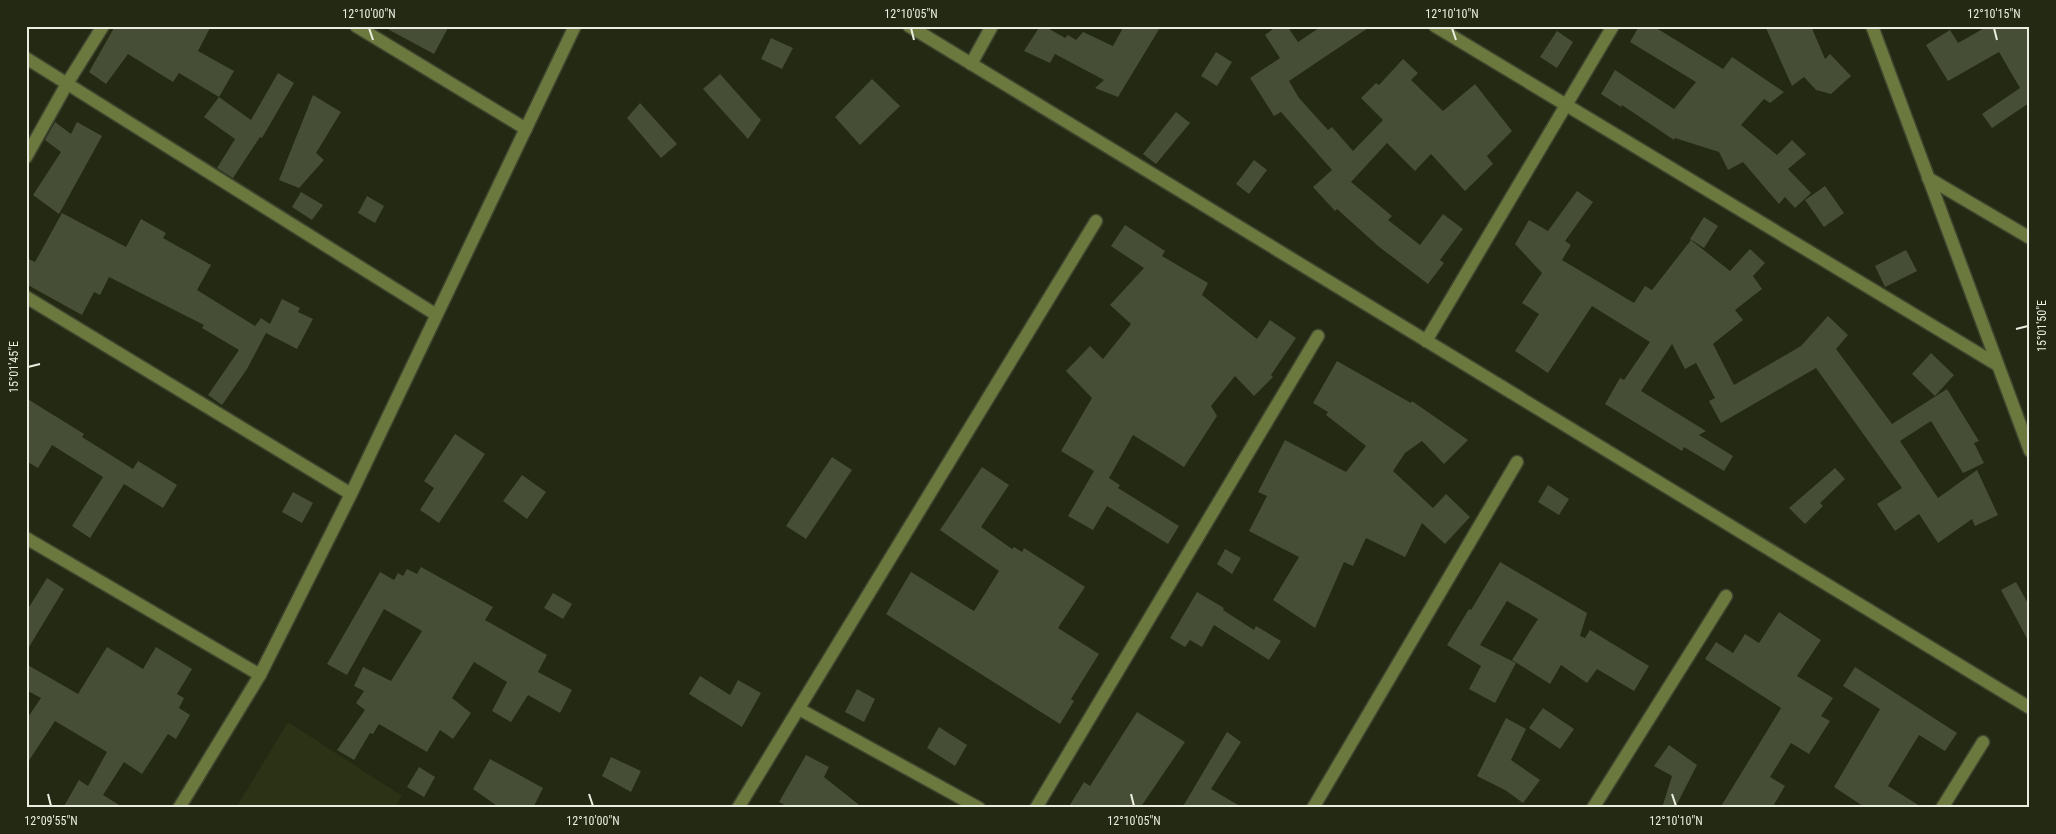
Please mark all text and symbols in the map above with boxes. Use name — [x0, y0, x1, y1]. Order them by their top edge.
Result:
text: 12°10'00"N — [342, 7, 396, 21]
text: 12°10'05"N — [884, 7, 938, 21]
text: 12°10'10"N — [1425, 7, 1479, 21]
text: 12°10'15"N — [1967, 7, 2021, 21]
text: 15°01'50"E — [2035, 300, 2049, 352]
text: 15°01'45"E — [7, 341, 21, 393]
text: 12°09'55"N — [24, 814, 78, 828]
text: 12°10'00"N — [566, 814, 620, 828]
text: 12°10'05"N — [1107, 814, 1161, 828]
text: 12°10'10"N — [1649, 814, 1703, 828]

